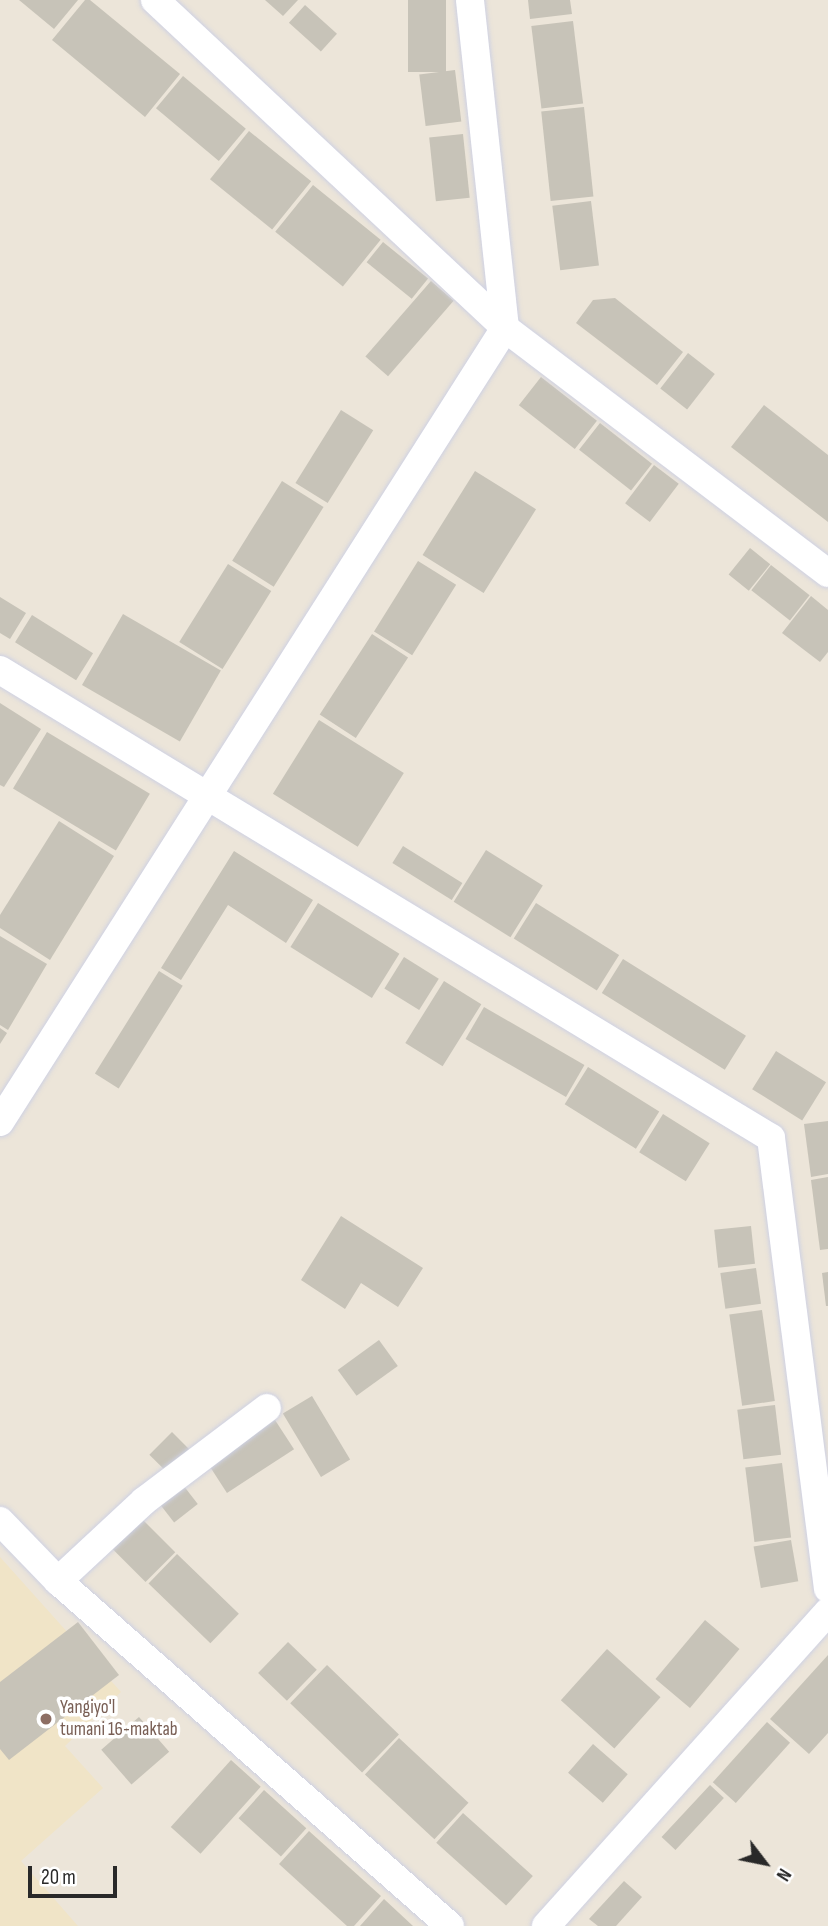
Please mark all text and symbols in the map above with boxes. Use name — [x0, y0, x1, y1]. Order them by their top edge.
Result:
place label: Yangiyo'l tumani 16-maktab — [60, 1697, 178, 1741]
marker: Yangiyo'l tumani 16-maktab — [38, 1711, 54, 1727]
north arrow — [730, 1828, 800, 1898]
scale bar — [32, 1853, 121, 1897]
text: N — [771, 1864, 796, 1885]
text: 20 m — [41, 1865, 76, 1890]

